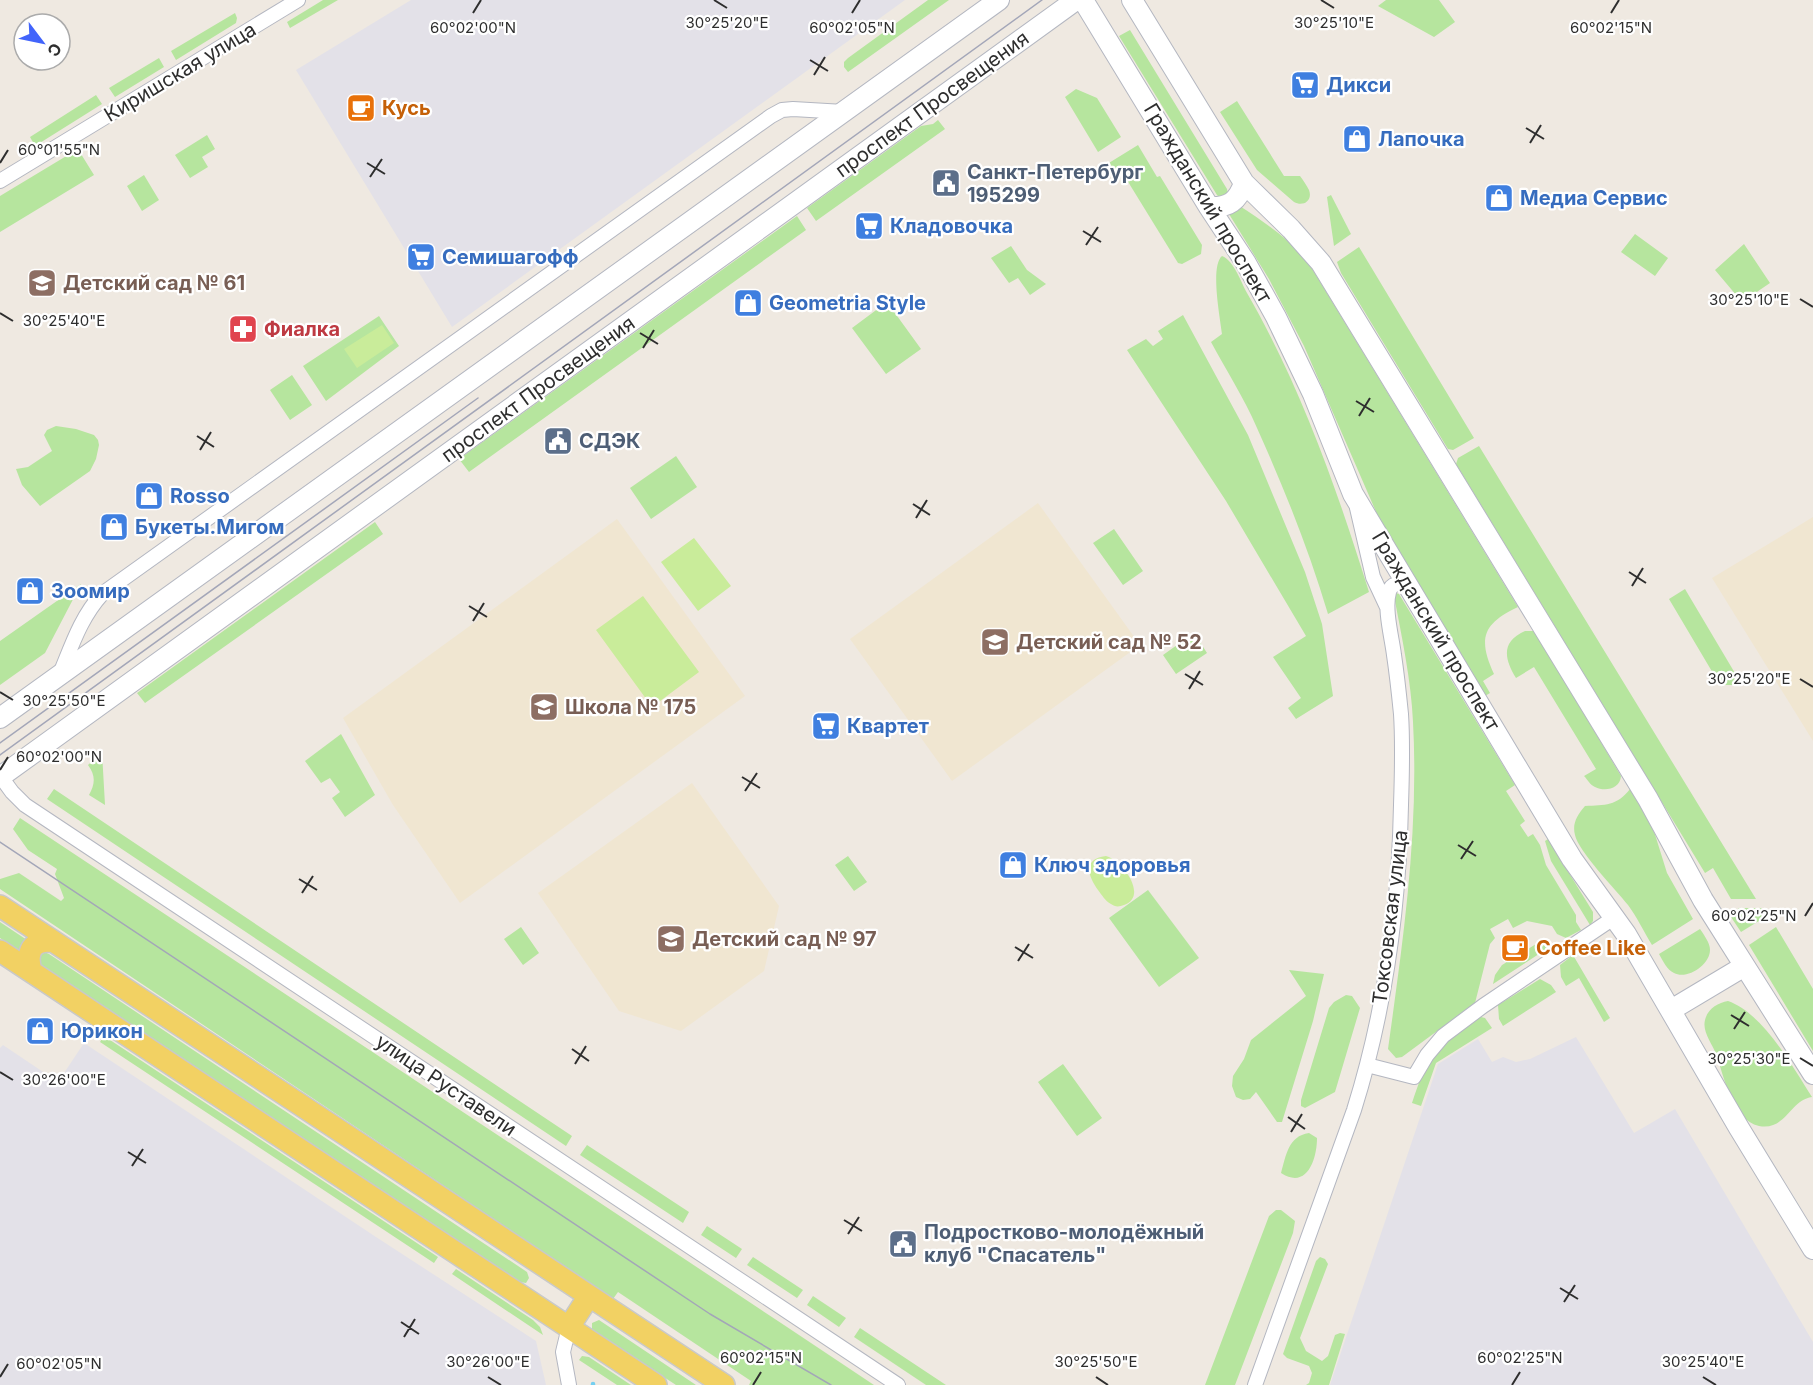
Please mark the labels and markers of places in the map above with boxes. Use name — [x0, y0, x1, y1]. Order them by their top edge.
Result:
supermarket icon: Дикси — [1289, 69, 1321, 101]
place label: Дикси — [1326, 73, 1391, 97]
cafe icon: Кусь — [345, 92, 377, 124]
place label: Кусь — [382, 96, 431, 120]
shop icon: Лапочка — [1341, 123, 1373, 155]
place label: Лапочка — [1378, 127, 1465, 151]
place label: Санкт-Петербург 195299 — [967, 160, 1143, 207]
public building icon: Санкт-Петербург 195299 — [930, 167, 962, 199]
shop icon: Медиа Сервис — [1483, 182, 1515, 214]
place label: Медиа Сервис — [1520, 186, 1668, 210]
supermarket icon: Кладовочка — [853, 210, 885, 242]
place label: Кладовочка — [890, 214, 1013, 238]
supermarket icon: Семишагофф — [405, 241, 437, 273]
place label: Семишагофф — [442, 245, 579, 269]
school or university icon: Детский сад № 61 — [26, 267, 58, 299]
place label: Детский сад № 61 — [63, 271, 245, 295]
shop icon: Geometria Style — [732, 287, 764, 319]
place label: Geometria Style — [769, 291, 926, 315]
pharmacy icon: Фиалка — [227, 313, 259, 345]
place label: Фиалка — [264, 317, 340, 341]
public building icon: СДЭК — [542, 425, 574, 457]
place label: СДЭК — [579, 429, 640, 453]
shop icon: Rosso — [133, 480, 165, 512]
place label: Rosso — [170, 484, 230, 508]
shop icon: Букеты.Мигом — [98, 511, 130, 543]
place label: Букеты.Мигом — [135, 515, 284, 539]
shop icon: Зоомир — [14, 575, 46, 607]
place label: Зоомир — [51, 579, 130, 603]
school or university icon: Детский сад № 52 — [979, 626, 1011, 658]
place label: Детский сад № 52 — [1016, 630, 1202, 654]
school or university icon: Школа № 175 — [528, 691, 560, 723]
place label: Школа № 175 — [565, 695, 696, 719]
supermarket icon: Квартет — [810, 710, 842, 742]
place label: Квартет — [847, 714, 929, 738]
shop icon: Ключ здоровья — [997, 849, 1029, 881]
place label: Ключ здоровья — [1034, 853, 1191, 877]
school or university icon: Детский сад № 97 — [655, 923, 687, 955]
place label: Детский сад № 97 — [692, 927, 877, 951]
cafe icon: Coffee Like — [1499, 932, 1531, 964]
place label: Coffee Like — [1536, 936, 1646, 960]
shop icon: Юрикон — [24, 1015, 56, 1047]
place label: Юрикон — [61, 1019, 143, 1043]
place label: Подростково-молодёжный клуб "Спасатель" — [924, 1220, 1204, 1267]
public building icon: Подростково-молодёжный клуб "Спасатель" — [887, 1228, 919, 1260]

